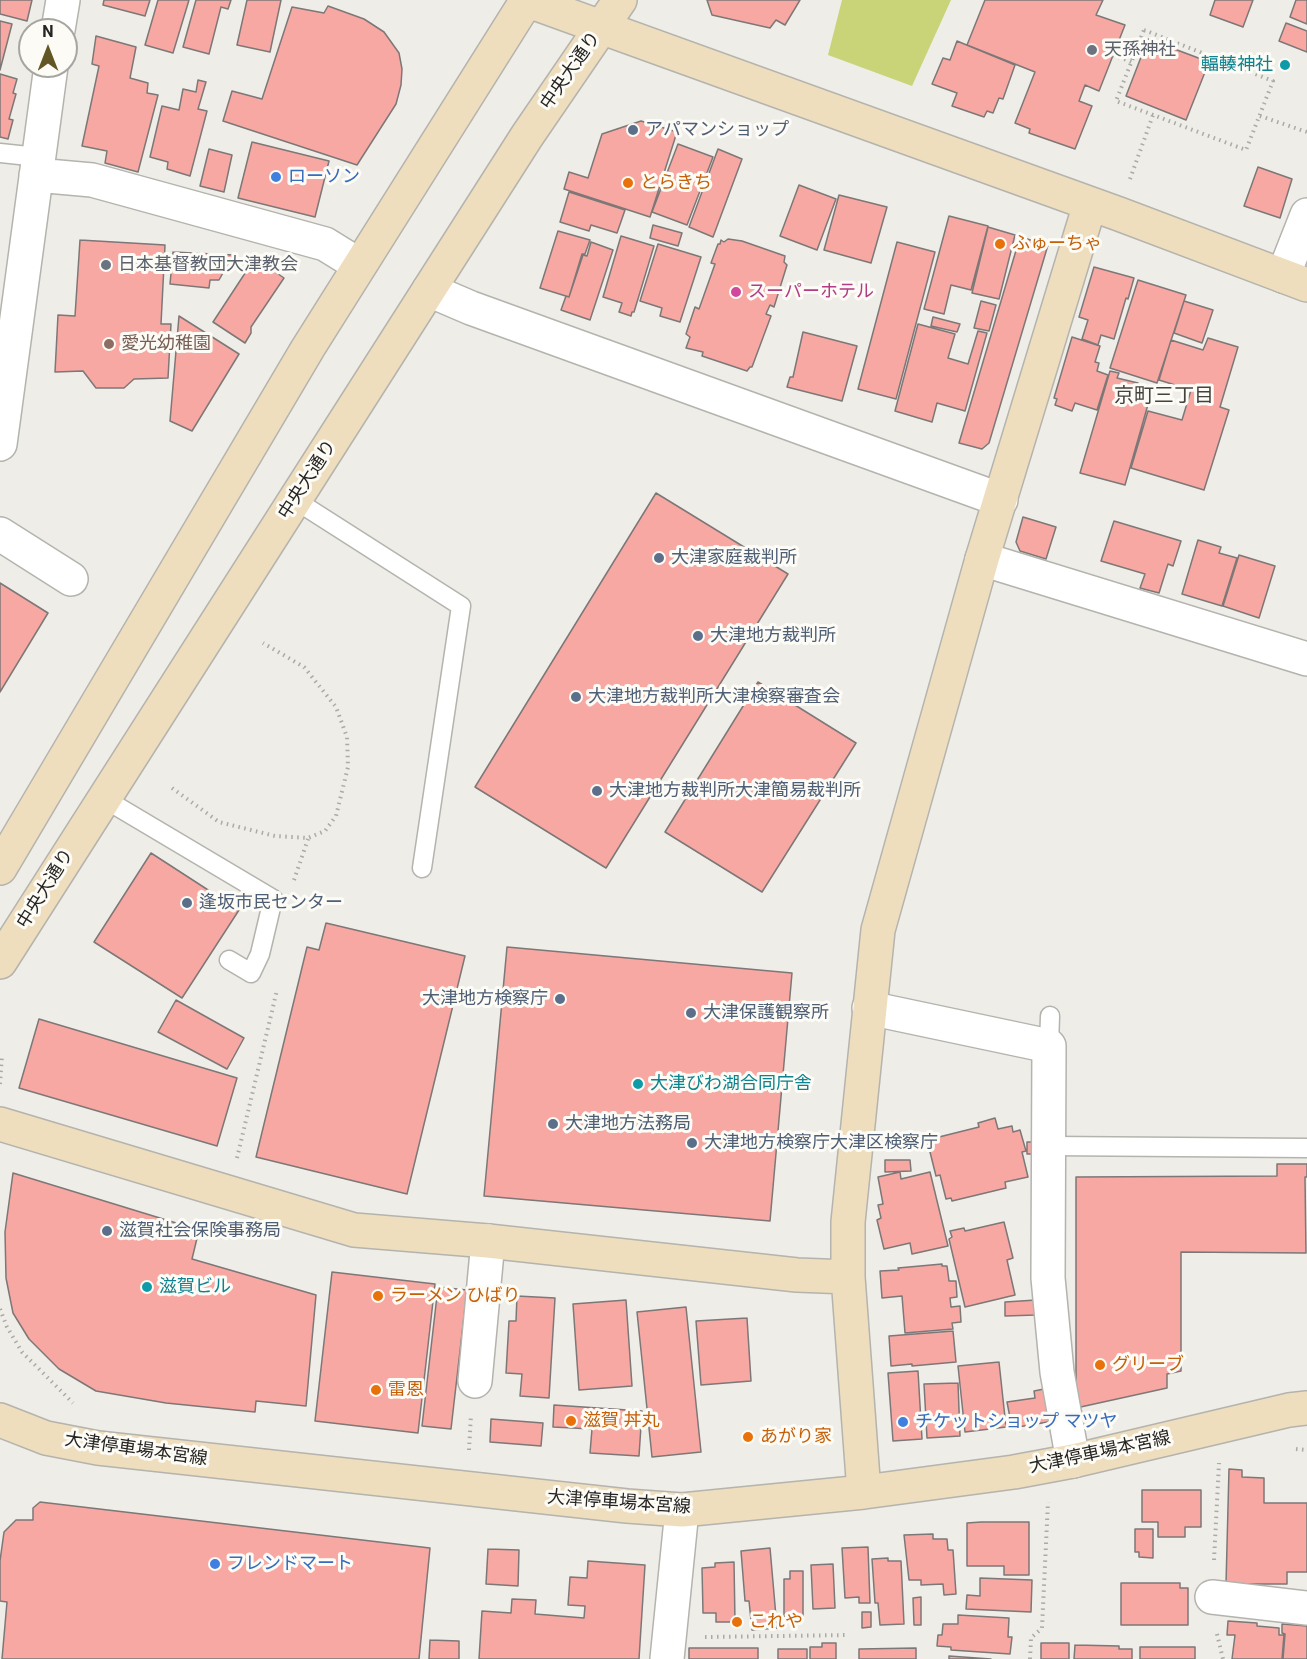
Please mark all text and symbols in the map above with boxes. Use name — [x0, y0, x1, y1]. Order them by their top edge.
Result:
north arrow — [18, 18, 78, 78]
text: N — [42, 22, 54, 41]
street label: 中央大通り — [536, 28, 606, 114]
place label: 天孫神社 — [1104, 39, 1176, 61]
marker: 天孫神社 — [1085, 43, 1099, 57]
place label: 輻輳神社 — [1201, 54, 1273, 76]
marker: 輻輳神社 — [1278, 58, 1292, 72]
place label: アパマンショップ — [645, 119, 789, 141]
marker: アパマンショップ — [626, 123, 640, 137]
place label: ローソン — [288, 166, 360, 188]
marker: ローソン — [269, 170, 283, 184]
place label: とらきち — [640, 172, 712, 194]
marker: とらきち — [621, 176, 635, 190]
place label: ふゅーちゃ — [1012, 233, 1102, 255]
marker: ふゅーちゃ — [993, 237, 1007, 251]
place label: 日本基督教団大津教会 — [118, 254, 298, 276]
marker: 日本基督教団大津教会 — [99, 258, 113, 272]
place label: スーパーホテル — [748, 281, 874, 303]
marker: スーパーホテル — [729, 285, 743, 299]
place label: 愛光幼稚園 — [121, 333, 211, 355]
marker: 愛光幼稚園 — [102, 337, 116, 351]
district label: 京町三丁目 — [1114, 385, 1214, 409]
street label: 中央大通り — [274, 436, 342, 524]
place label: 大津家庭裁判所 — [671, 547, 797, 569]
marker: 大津家庭裁判所 — [652, 551, 666, 565]
place label: 大津地方裁判所 — [710, 625, 836, 647]
marker: 大津地方裁判所 — [691, 629, 705, 643]
place label: 大津地方裁判所大津検察審査会 — [588, 686, 840, 708]
marker: 大津地方裁判所大津検察審査会 — [569, 690, 583, 704]
place label: 大津地方裁判所大津簡易裁判所 — [609, 780, 861, 802]
marker: 大津地方裁判所大津簡易裁判所 — [590, 784, 604, 798]
street label: 中央大通り — [13, 845, 79, 933]
place label: 逢坂市民センター — [199, 892, 343, 914]
marker: 逢坂市民センター — [180, 896, 194, 910]
place label: 大津地方検察庁 — [422, 988, 548, 1010]
marker: 大津地方検察庁 — [553, 992, 567, 1006]
place label: 大津保護観察所 — [703, 1002, 829, 1024]
marker: 大津保護観察所 — [684, 1006, 698, 1020]
place label: 大津びわ湖合同庁舎 — [650, 1073, 812, 1095]
marker: 大津びわ湖合同庁舎 — [631, 1077, 645, 1091]
place label: 大津地方法務局 — [565, 1113, 691, 1135]
marker: 大津地方法務局 — [546, 1117, 560, 1131]
place label: 大津地方検察庁大津区検察庁 — [704, 1132, 938, 1154]
marker: 大津地方検察庁大津区検察庁 — [685, 1136, 699, 1150]
place label: 滋賀社会保険事務局 — [119, 1220, 281, 1242]
marker: 滋賀社会保険事務局 — [100, 1224, 114, 1238]
place label: 滋賀ビル — [159, 1276, 231, 1298]
marker: 滋賀ビル — [140, 1280, 154, 1294]
place label: ラーメン ひばり — [390, 1285, 520, 1307]
marker: ラーメン ひばり — [371, 1289, 385, 1303]
place label: グリーブ — [1112, 1354, 1184, 1376]
marker: グリーブ — [1093, 1358, 1107, 1372]
place label: 雷恩 — [388, 1379, 424, 1401]
marker: 雷恩 — [369, 1383, 383, 1397]
place label: 滋賀 丼丸 — [583, 1410, 659, 1432]
place label: チケットショップ マツヤ — [915, 1411, 1117, 1433]
marker: 滋賀 丼丸 — [564, 1414, 578, 1428]
marker: チケットショップ マツヤ — [896, 1415, 910, 1429]
place label: あがり家 — [760, 1426, 832, 1448]
street label: 大津停車場本宮線 — [1027, 1427, 1173, 1479]
street label: 大津停車場本宮線 — [63, 1429, 209, 1471]
marker: あがり家 — [741, 1430, 755, 1444]
street label: 大津停車場本宮線 — [546, 1487, 692, 1519]
place label: フレンドマート — [227, 1553, 353, 1575]
marker: フレンドマート — [208, 1557, 222, 1571]
place label: これや — [749, 1611, 803, 1633]
marker: これや — [730, 1615, 744, 1629]

